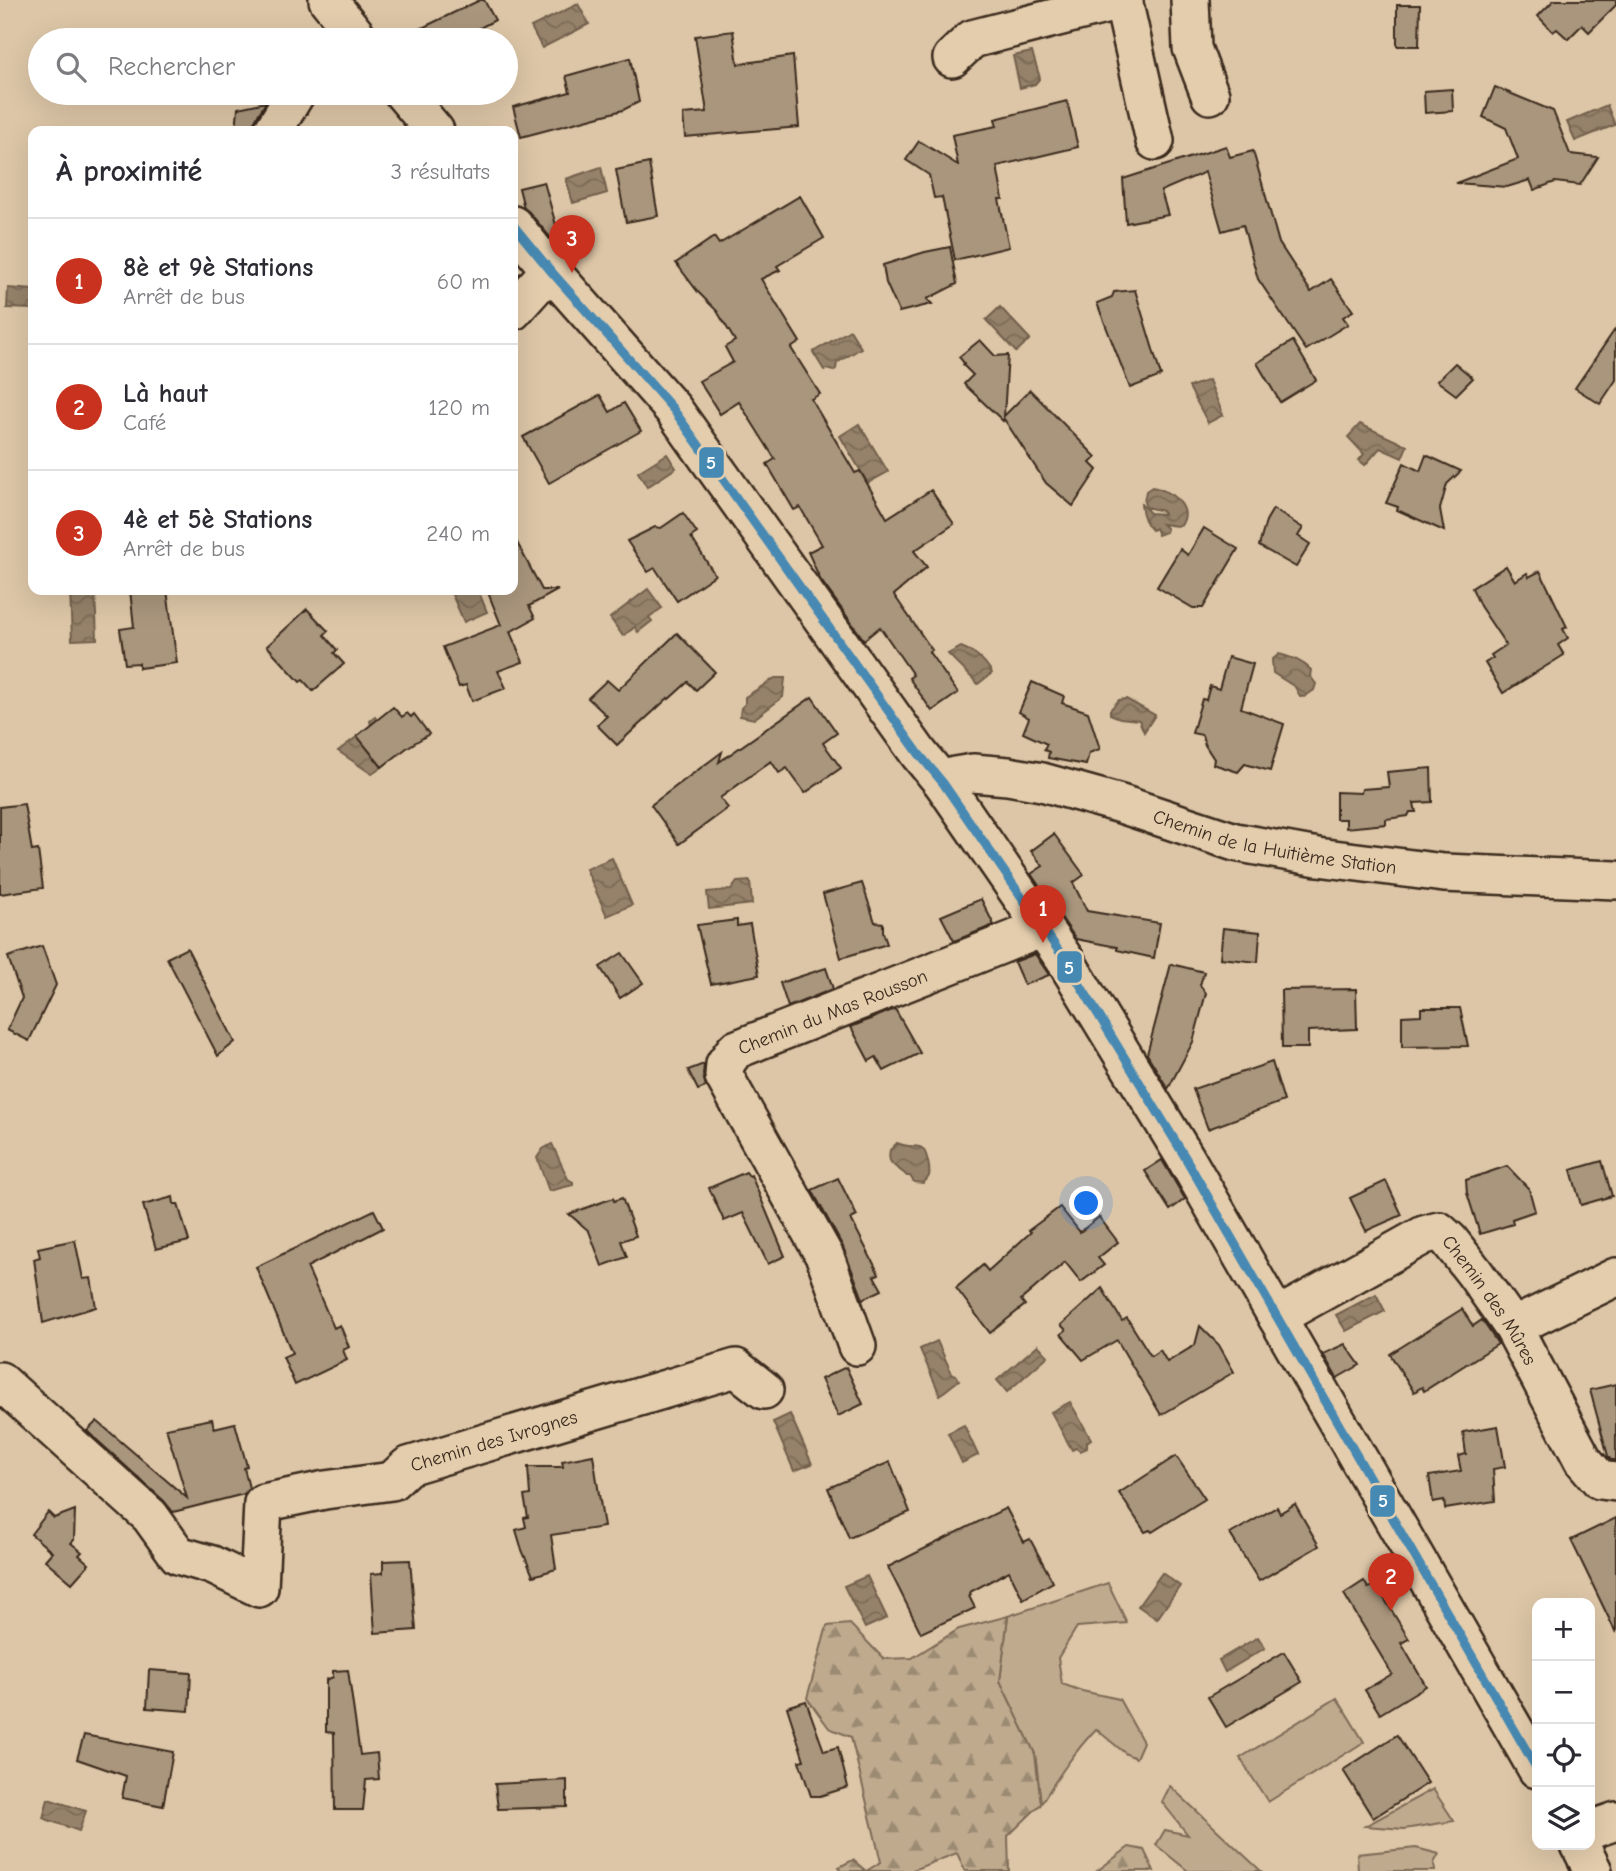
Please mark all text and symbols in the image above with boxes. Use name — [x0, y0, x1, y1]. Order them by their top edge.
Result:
search box — [28, 28, 518, 105]
icon: search — [52, 48, 90, 86]
text: Rechercher — [108, 52, 235, 82]
text: À proximité — [56, 154, 202, 189]
text: 3 résultats — [390, 158, 490, 185]
pin: 3 — [549, 215, 595, 273]
text: 8è et 9è Stations — [123, 253, 313, 283]
text: 1 — [74, 268, 84, 295]
text: 60 m — [437, 268, 490, 295]
text: Arrêt de bus — [123, 283, 245, 310]
text: Là haut — [123, 379, 208, 409]
text: 2 — [73, 394, 85, 421]
text: 120 m — [428, 394, 490, 421]
text: Café — [123, 409, 166, 436]
line badge: 5 — [698, 446, 725, 479]
text: 5 — [706, 452, 716, 474]
text: 4è et 5è Stations — [123, 505, 312, 535]
text: 3 — [73, 520, 85, 547]
text: 240 m — [426, 520, 490, 547]
text: Arrêt de bus — [123, 535, 245, 562]
street label: Chemin de la Huitième Station — [1150, 806, 1398, 879]
pin: 1 — [1020, 885, 1066, 943]
line badge: 5 — [1056, 950, 1083, 984]
text: 5 — [1064, 957, 1074, 979]
street label: Chemin du Mas Rousson — [735, 965, 931, 1060]
your location — [1069, 1186, 1103, 1220]
street label: Chemin des Mûres — [1437, 1231, 1541, 1369]
street label: Chemin des Ivrognes — [408, 1406, 580, 1477]
line badge: 5 — [1369, 1484, 1396, 1518]
text: 5 — [1378, 1490, 1388, 1512]
pin: 2 — [1368, 1553, 1414, 1611]
map controls — [1532, 1598, 1595, 1850]
button: + — [1532, 1598, 1595, 1661]
button: − — [1532, 1661, 1595, 1724]
button: locate — [1532, 1724, 1595, 1787]
button: layers — [1532, 1787, 1595, 1850]

